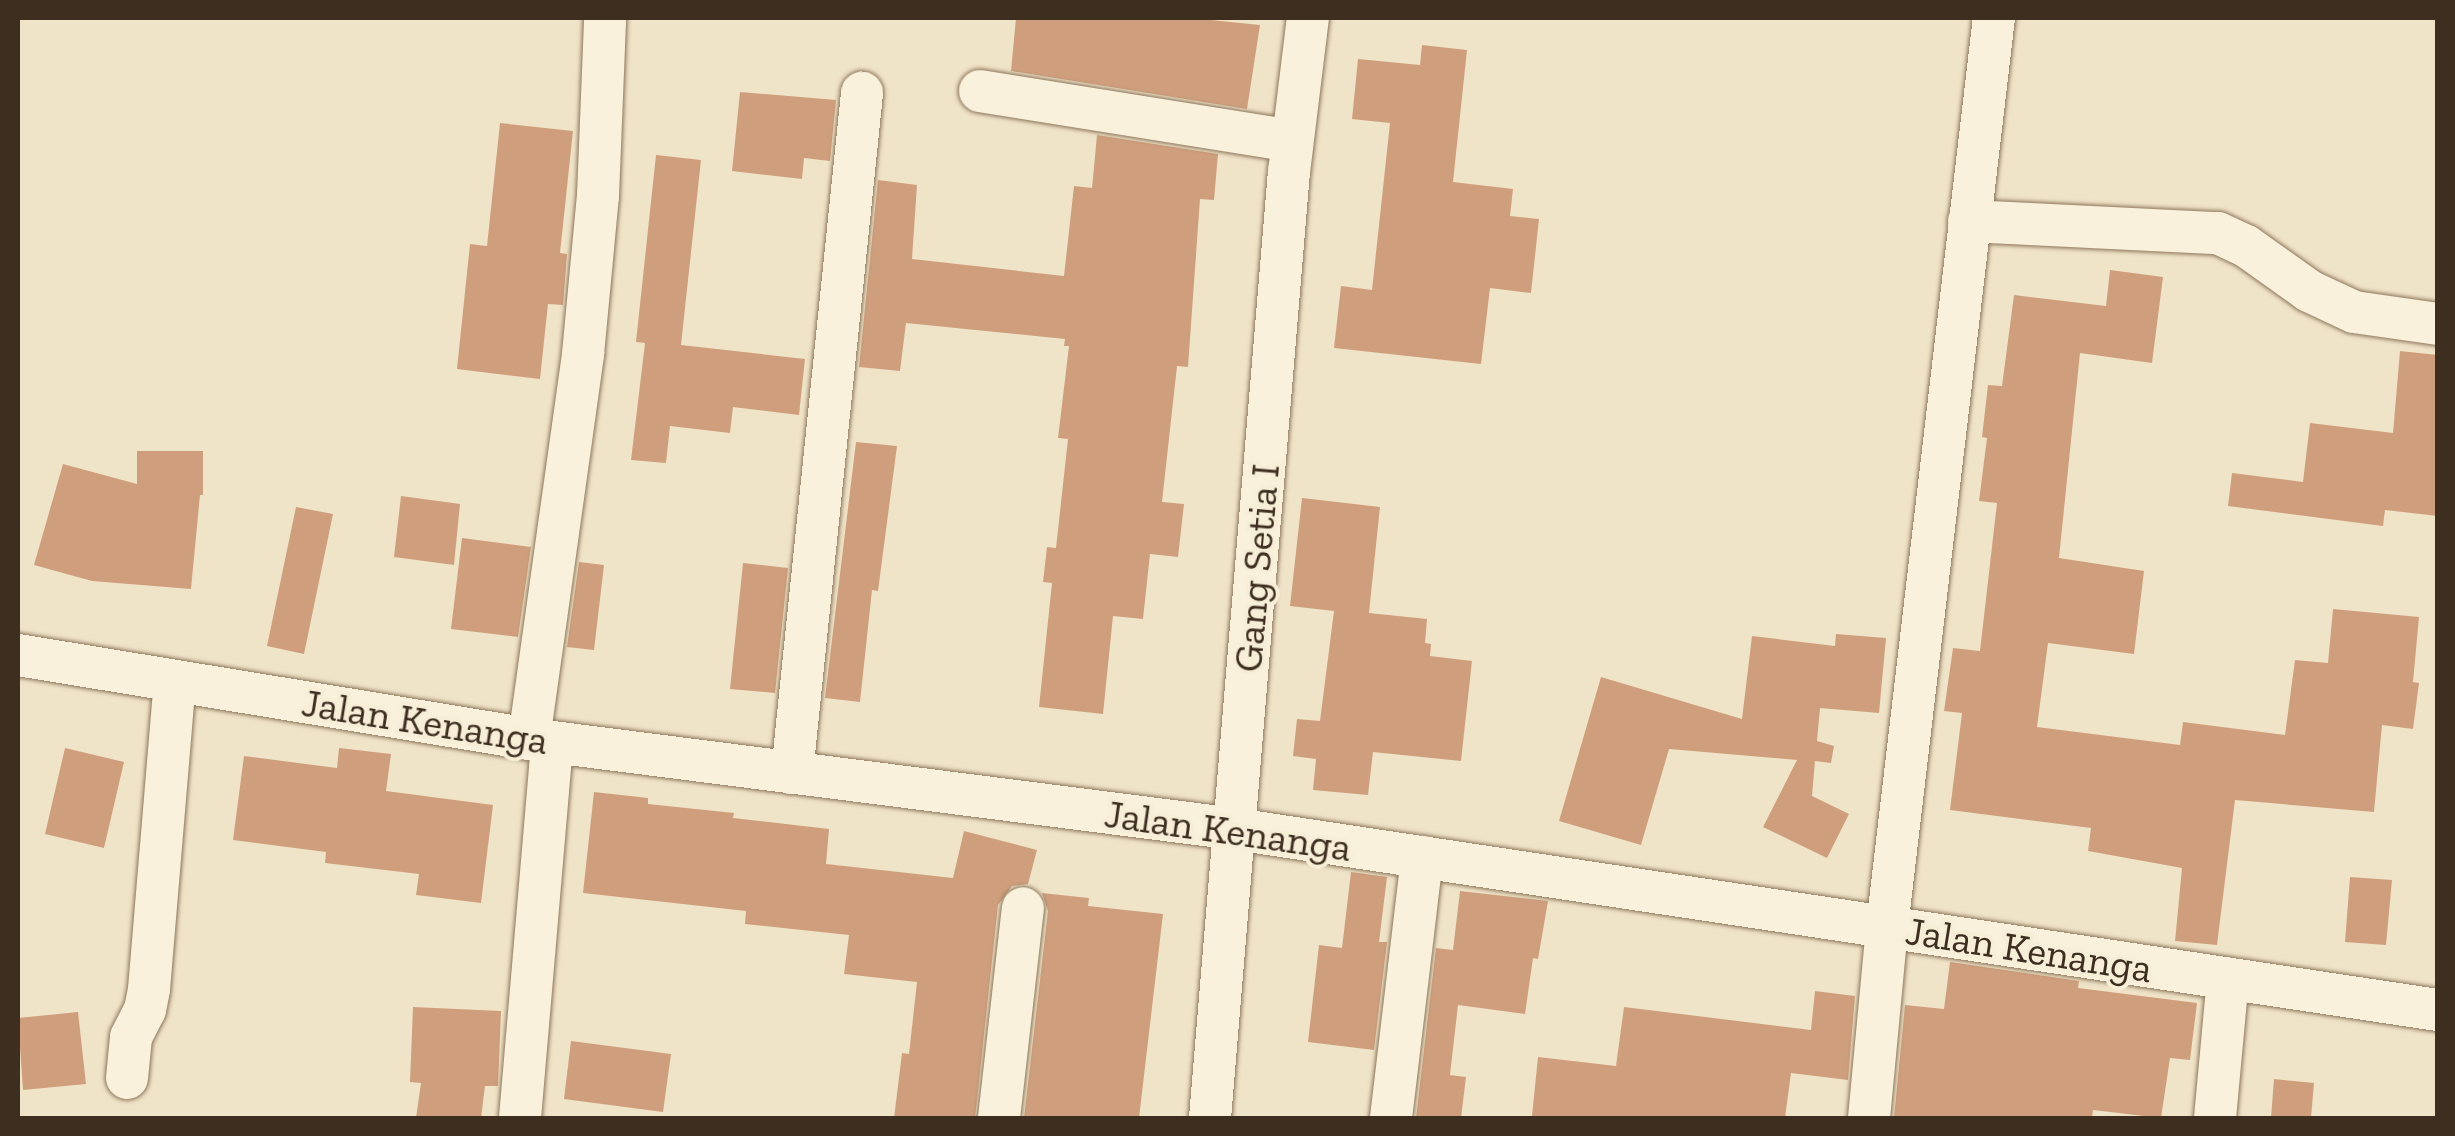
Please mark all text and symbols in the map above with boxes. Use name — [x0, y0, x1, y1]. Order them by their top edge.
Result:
street label: Gang Setia I — [1223, 462, 1289, 674]
street label: Jalan Kenanga — [299, 678, 551, 764]
street label: Jalan Kenanga — [1102, 789, 1354, 871]
street label: Jalan Kenanga — [1903, 906, 2155, 992]

